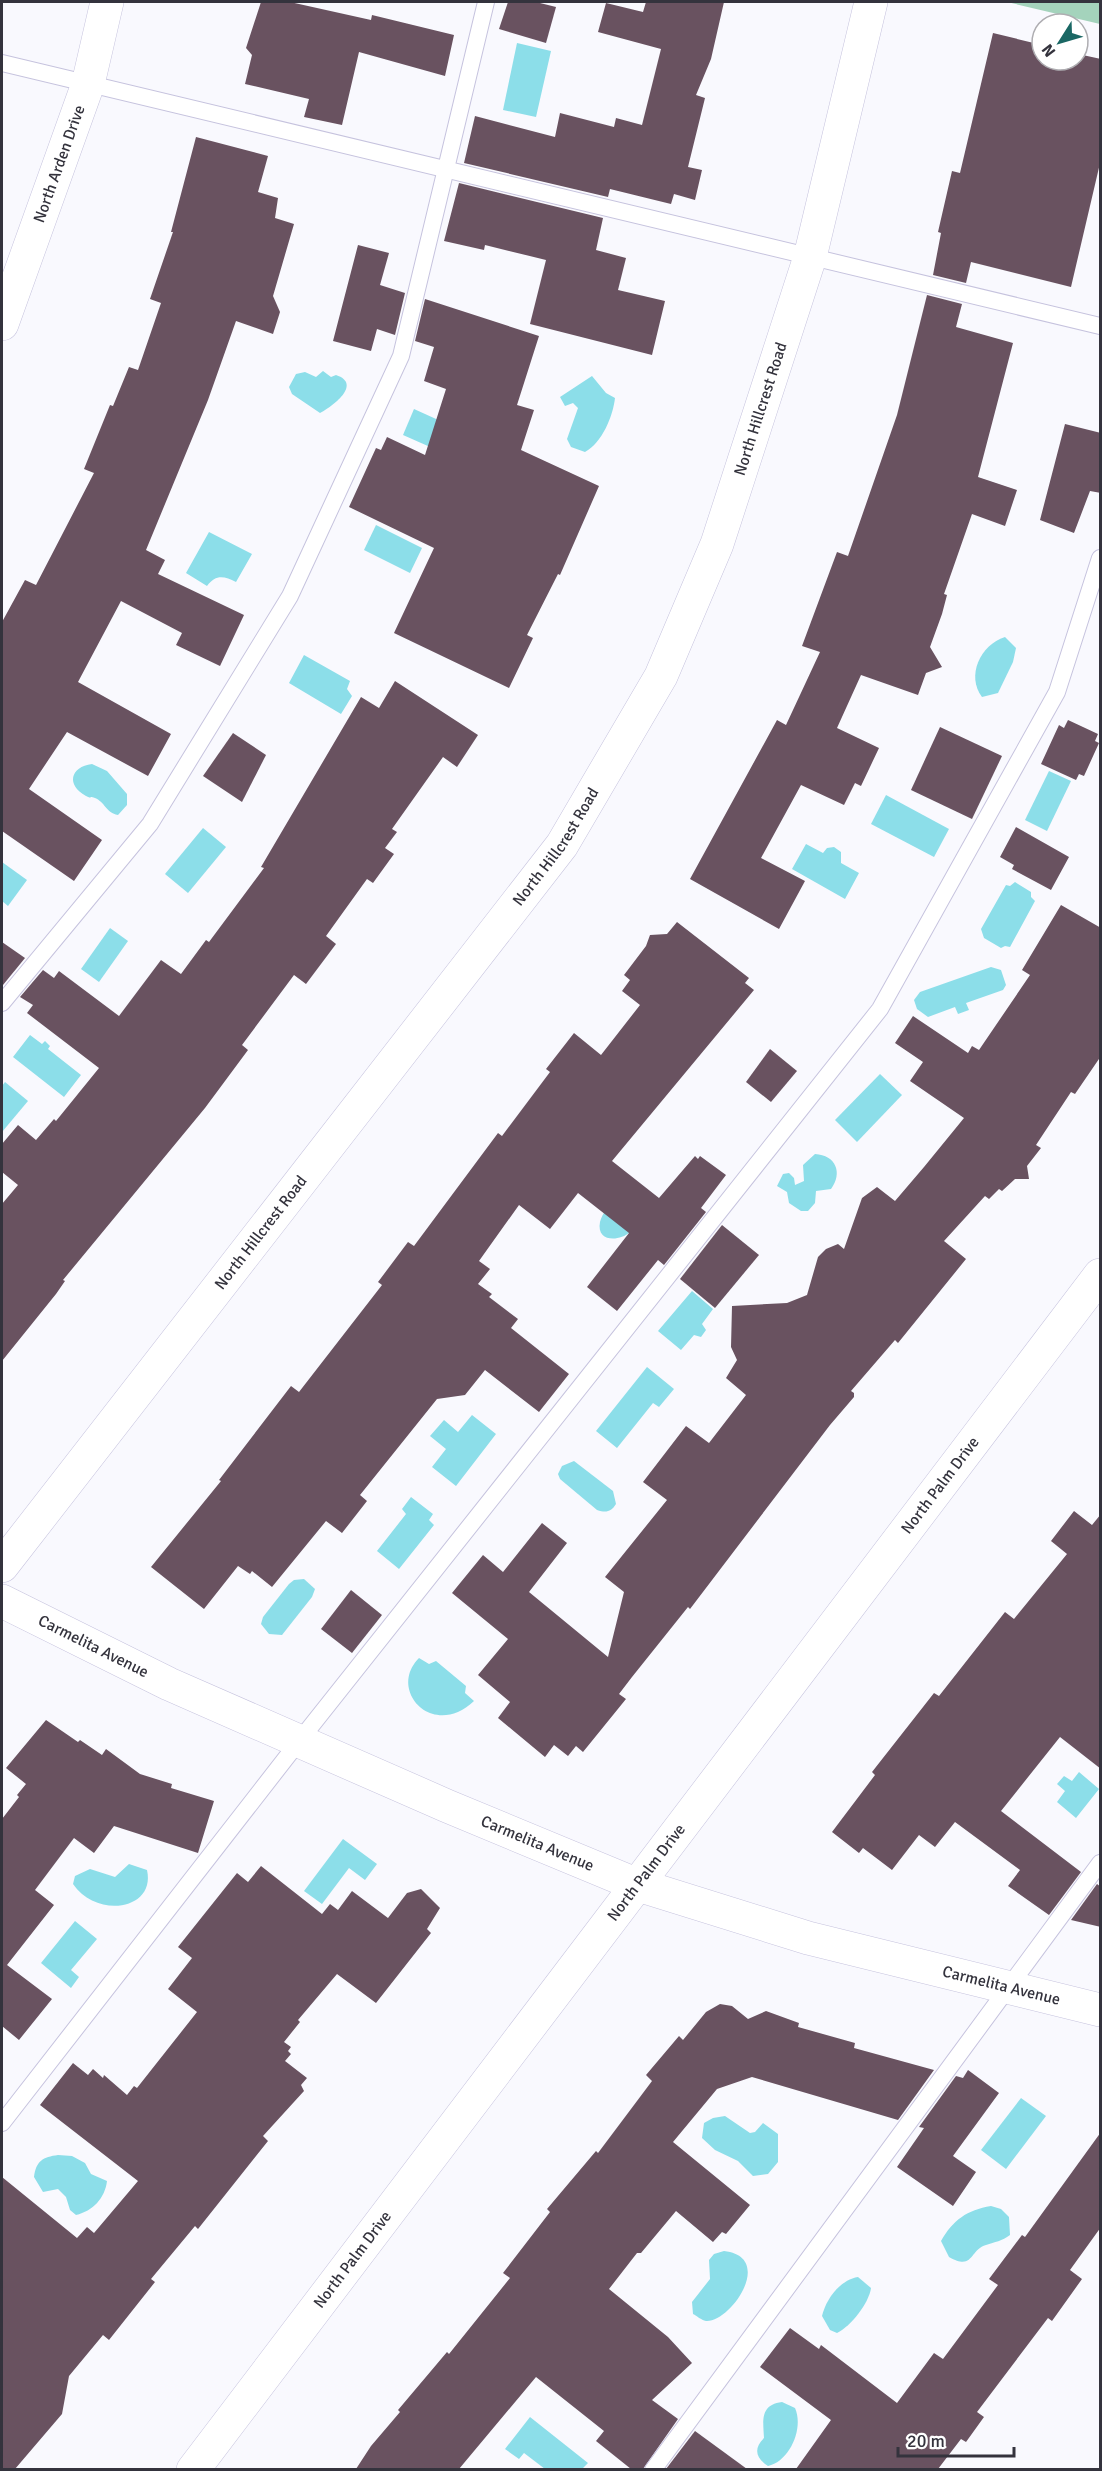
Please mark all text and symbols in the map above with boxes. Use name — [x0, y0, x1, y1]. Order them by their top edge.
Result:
north arrow — [1030, 12, 1090, 72]
text: N — [1037, 40, 1060, 61]
street label: North Arden Drive — [29, 102, 90, 225]
street label: North Hillcrest Road — [730, 340, 792, 478]
street label: North Hillcrest Road — [508, 784, 603, 910]
street label: North Hillcrest Road — [210, 1172, 311, 1294]
street label: North Palm Drive — [897, 1433, 984, 1538]
street label: Carmelita Avenue — [35, 1611, 152, 1682]
street label: Carmelita Avenue — [478, 1811, 597, 1876]
street label: North Palm Drive — [603, 1820, 690, 1925]
street label: Carmelita Avenue — [940, 1962, 1062, 2010]
street label: North Palm Drive — [309, 2207, 396, 2312]
scale bar — [898, 2420, 1014, 2458]
text: 20 m — [907, 2430, 945, 2452]

